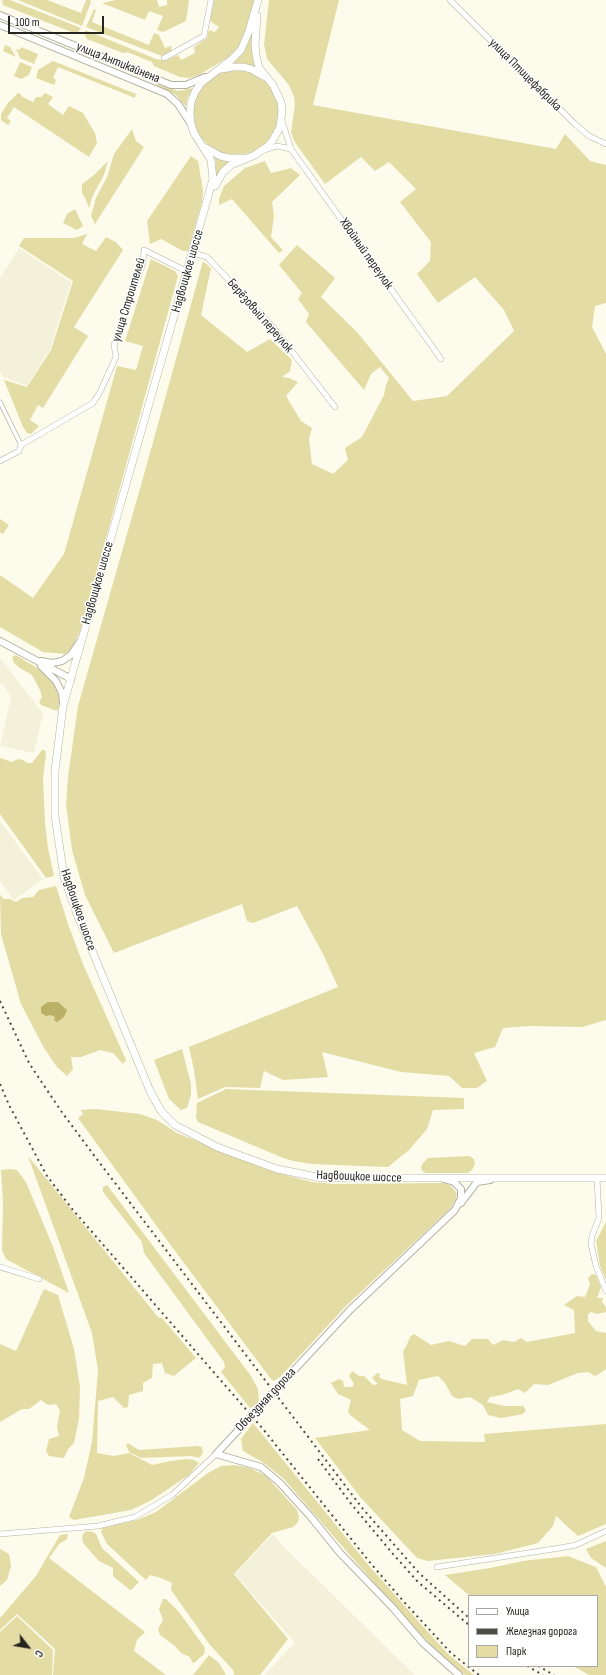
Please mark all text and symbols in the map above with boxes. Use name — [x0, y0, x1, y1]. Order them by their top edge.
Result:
scale bar — [10, 8, 106, 34]
text: 100 m — [15, 15, 40, 30]
street label: улица Птицефабрика — [485, 35, 565, 115]
street label: улица Антикайнена — [74, 39, 162, 87]
street label: Хвойный переулок — [336, 215, 396, 293]
street label: Надвоицкое шоссе — [169, 228, 207, 314]
street label: улица Строителей — [109, 256, 149, 344]
street label: Берёзовый переулок — [224, 276, 296, 356]
street label: Надвоицкое шоссе — [79, 540, 117, 626]
street label: Надвоицкое шоссе — [57, 867, 99, 953]
street label: Надвоицкое шоссе — [316, 1168, 402, 1186]
street label: Объездная дорога — [233, 1365, 299, 1435]
legend — [468, 1595, 598, 1667]
text: Улица — [506, 1604, 529, 1619]
text: Железная дорога — [506, 1624, 577, 1639]
north arrow — [8, 1627, 48, 1667]
text: Парк — [506, 1644, 526, 1659]
text: С — [32, 1648, 46, 1659]

